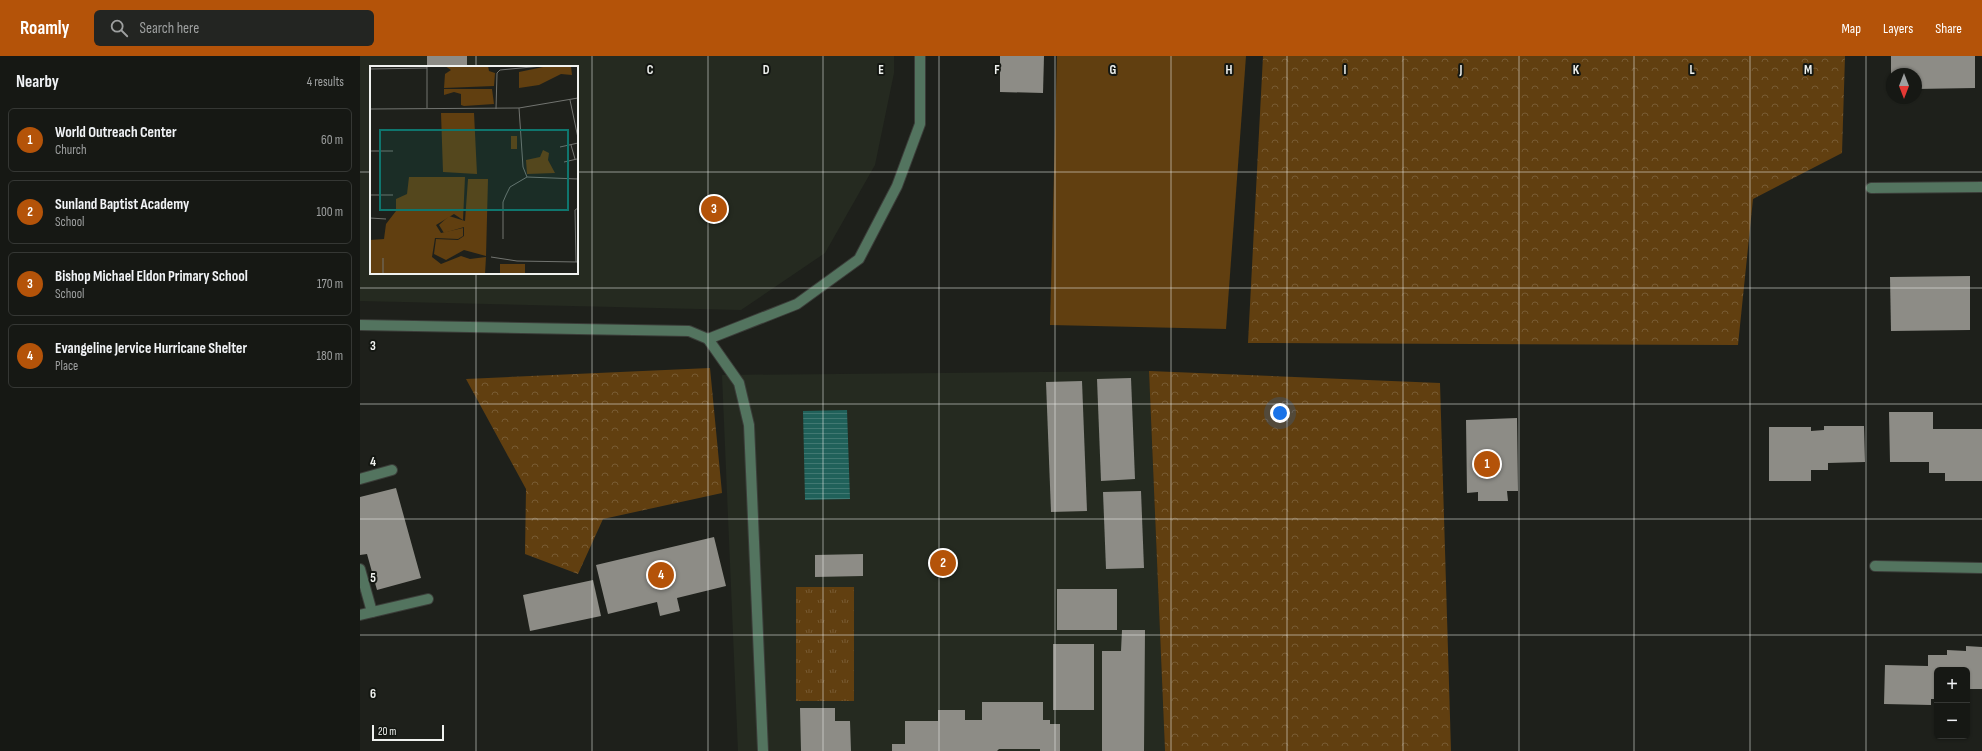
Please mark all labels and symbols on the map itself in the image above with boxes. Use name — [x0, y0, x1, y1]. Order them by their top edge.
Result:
text: C — [647, 62, 654, 78]
text: D — [763, 62, 770, 78]
text: E — [878, 62, 884, 78]
text: F — [994, 62, 1000, 78]
text: G — [1110, 62, 1117, 78]
text: H — [1226, 62, 1233, 78]
text: I — [1344, 62, 1347, 78]
text: J — [1459, 62, 1463, 78]
text: K — [1573, 62, 1580, 78]
text: L — [1689, 62, 1695, 78]
text: M — [1804, 62, 1812, 78]
inset map — [370, 66, 578, 274]
north arrow — [1886, 68, 1922, 104]
pin: 3 — [701, 194, 727, 224]
text: 3 — [370, 338, 376, 354]
your location — [1270, 403, 1290, 423]
pin: 1 — [1474, 449, 1500, 479]
text: 4 — [370, 454, 376, 470]
pin: 2 — [930, 548, 956, 578]
pin: 4 — [648, 560, 674, 590]
text: 5 — [370, 570, 376, 586]
text: 6 — [370, 686, 376, 702]
scale bar — [372, 723, 444, 742]

